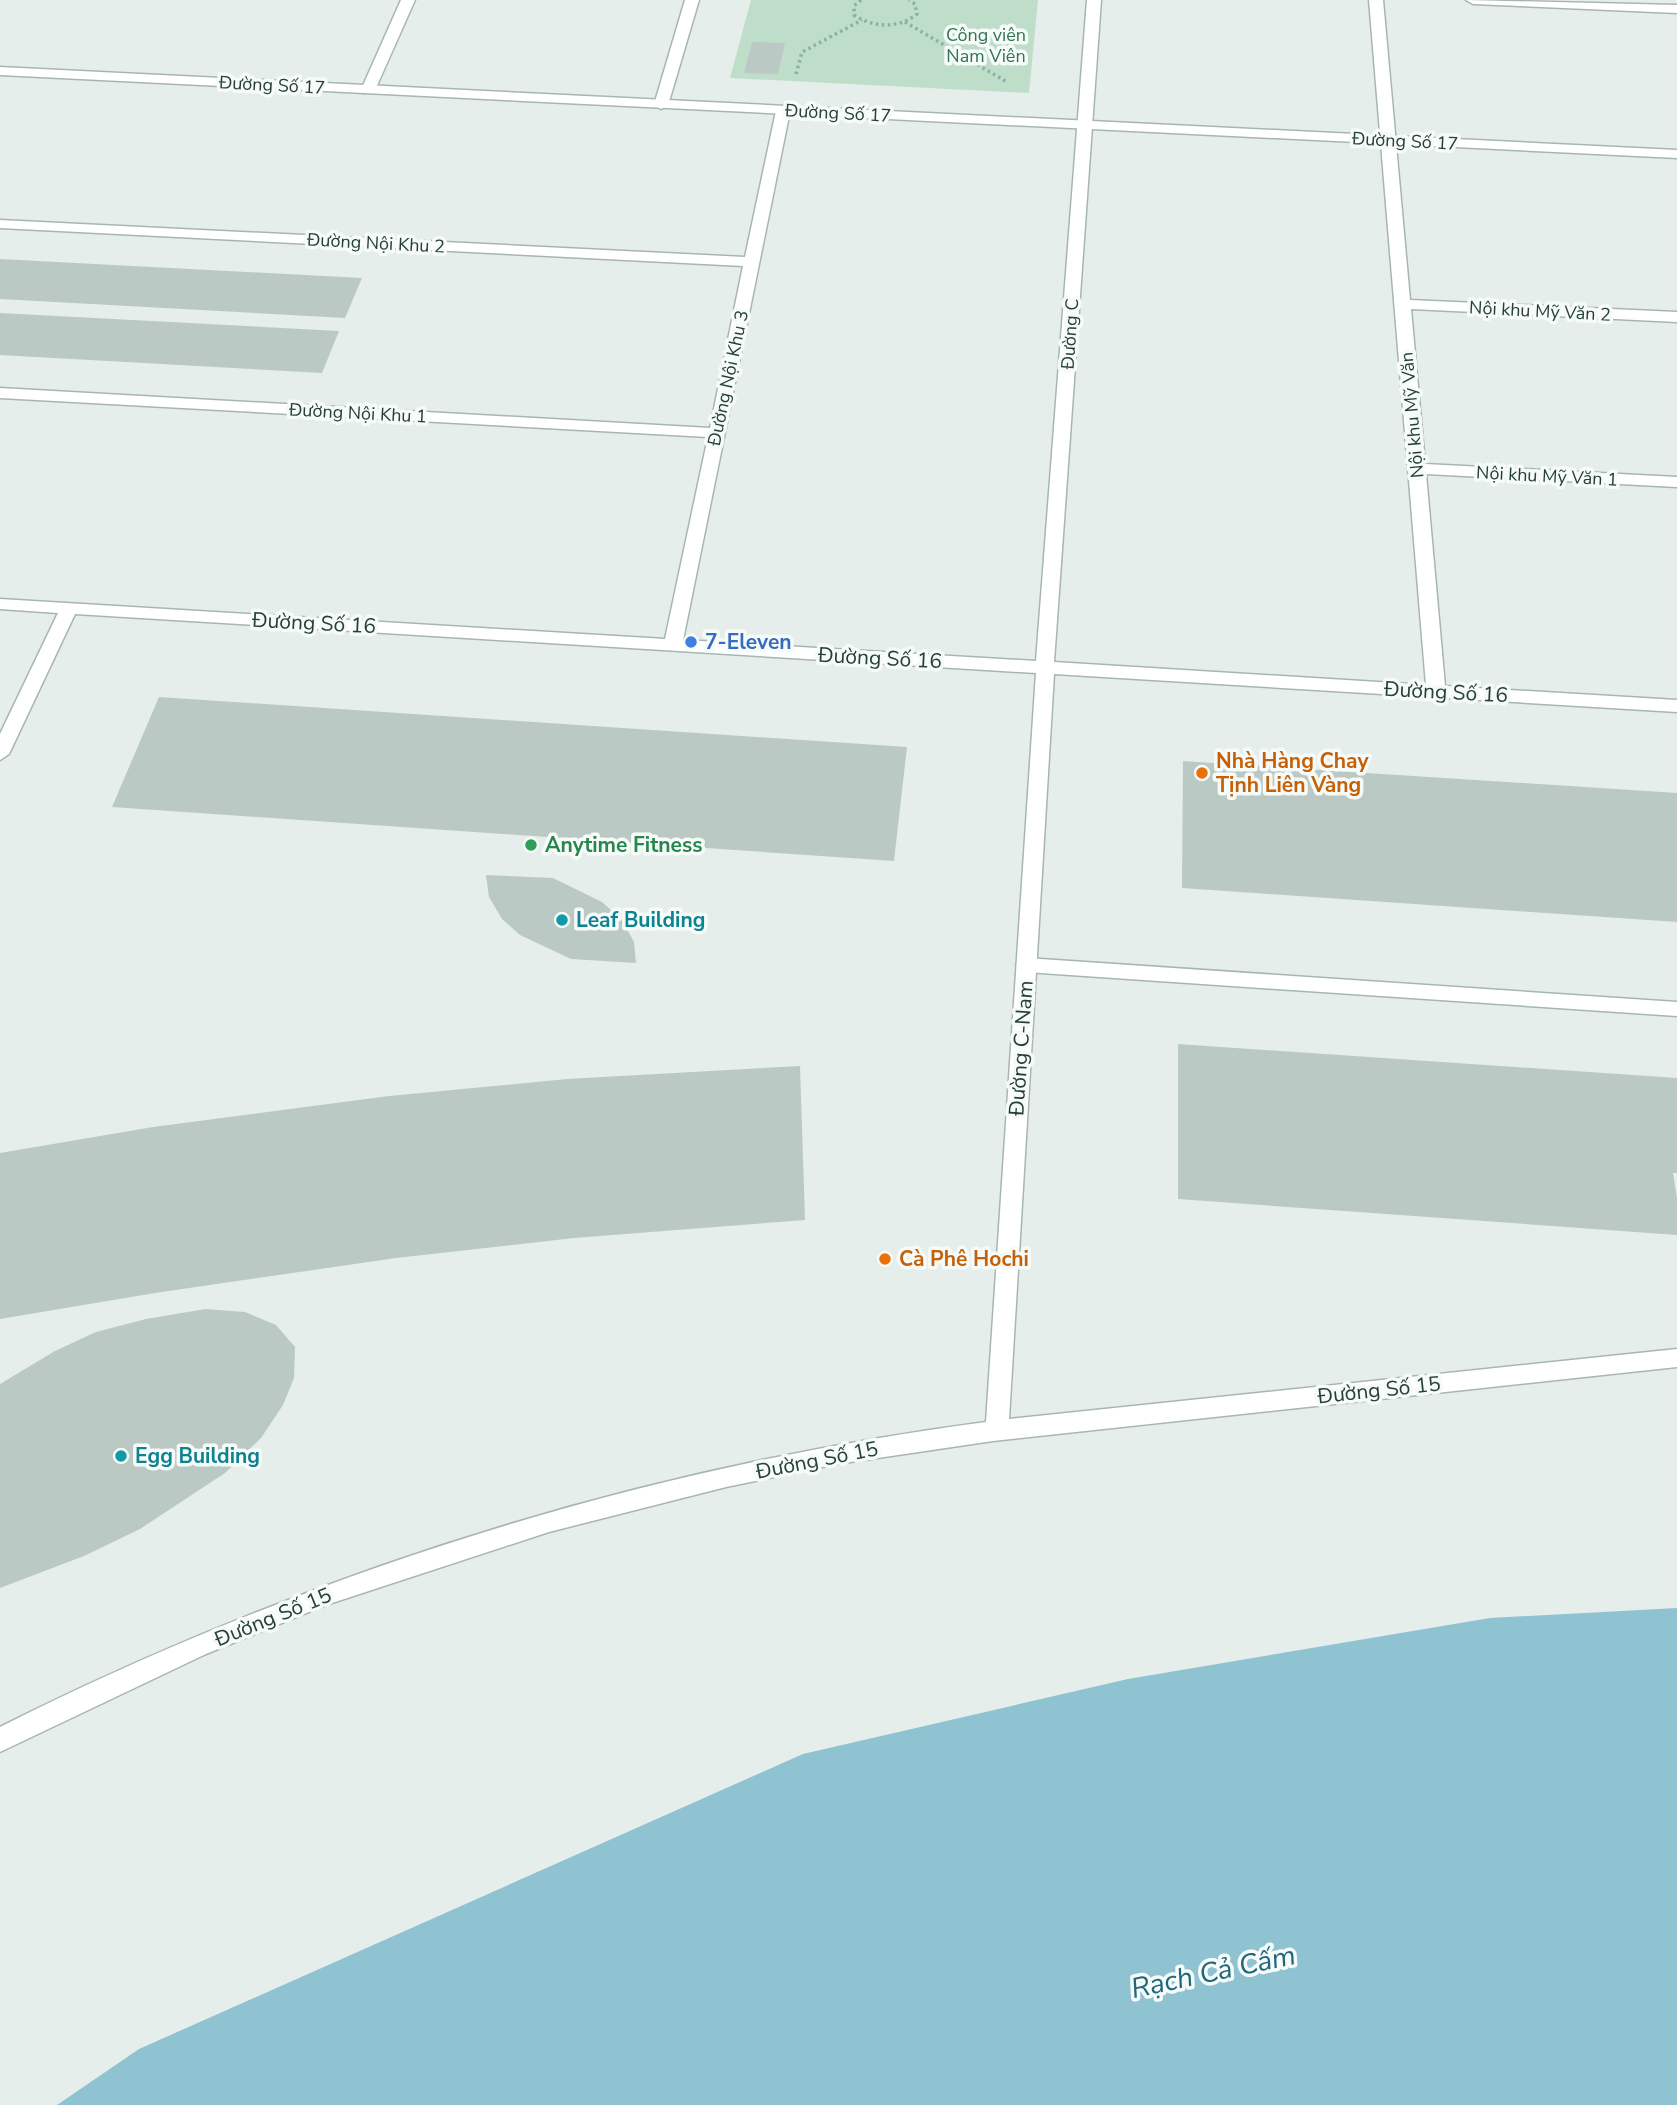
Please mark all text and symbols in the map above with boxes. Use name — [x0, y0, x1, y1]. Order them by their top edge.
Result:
park label: Công viên Nam Viên — [946, 23, 1026, 68]
street label: Đường Số 17 — [217, 70, 326, 100]
street label: Đường Số 17 — [783, 98, 892, 128]
street label: Đường Số 17 — [1350, 126, 1459, 156]
street label: Đường Nội Khu 2 — [305, 227, 446, 259]
street label: Nội khu Mỹ Văn 2 — [1469, 295, 1611, 327]
street label: Đường C — [1055, 298, 1084, 371]
street label: Đường Nội Khu 3 — [702, 308, 754, 449]
street label: Nội khu Mỹ Văn — [1395, 351, 1429, 479]
street label: Đường Nội Khu 1 — [287, 397, 428, 429]
street label: Nội khu Mỹ Văn 1 — [1476, 460, 1618, 492]
street label: Đường Số 16 — [250, 606, 377, 640]
place label: 7-Eleven — [705, 628, 792, 656]
marker: 7-Eleven — [683, 634, 699, 650]
street label: Đường Số 16 — [816, 641, 943, 675]
street label: Đường Số 16 — [1382, 675, 1509, 709]
place label: Nhà Hàng Chay Tịnh Liên Vàng — [1216, 747, 1369, 799]
marker: Nhà Hàng Chay Tịnh Liên Vàng — [1194, 765, 1210, 781]
place label: Anytime Fitness — [545, 831, 702, 859]
marker: Anytime Fitness — [523, 837, 539, 853]
place label: Leaf Building — [576, 906, 705, 934]
marker: Leaf Building — [554, 912, 570, 928]
street label: Đường C-Nam — [1002, 979, 1040, 1118]
place label: Cà Phê Hochi — [899, 1245, 1029, 1273]
marker: Cà Phê Hochi — [877, 1251, 893, 1267]
street label: Đường Số 15 — [1315, 1370, 1442, 1411]
street label: Đường Số 15 — [753, 1434, 880, 1486]
place label: Egg Building — [135, 1442, 260, 1470]
marker: Egg Building — [113, 1448, 129, 1464]
street label: Đường Số 15 — [209, 1581, 336, 1654]
water label: Rạch Cả Cấm — [1127, 1936, 1299, 2008]

